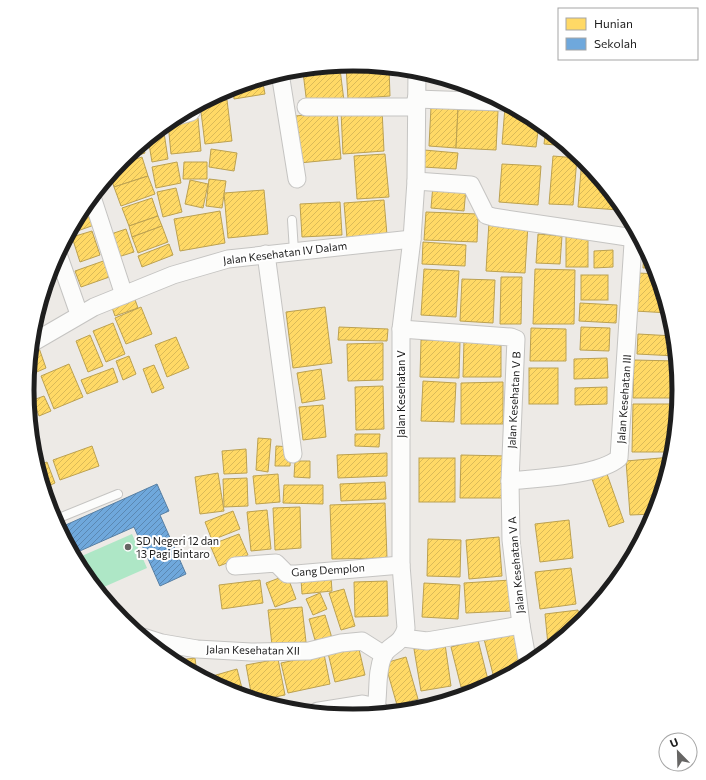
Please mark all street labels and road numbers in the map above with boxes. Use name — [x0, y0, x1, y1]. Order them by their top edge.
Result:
street label: Jalan Kesehatan IV Dalam — [222, 238, 348, 268]
street label: Jalan Kesehatan V — [394, 350, 408, 438]
street label: Jalan Kesehatan V B — [504, 351, 524, 449]
street label: Jalan Kesehatan III — [614, 354, 634, 444]
street label: Jalan Kesehatan V A — [505, 515, 527, 614]
street label: Gang Demplon — [291, 560, 365, 579]
street label: Jalan Kesehatan XII — [206, 642, 300, 658]

